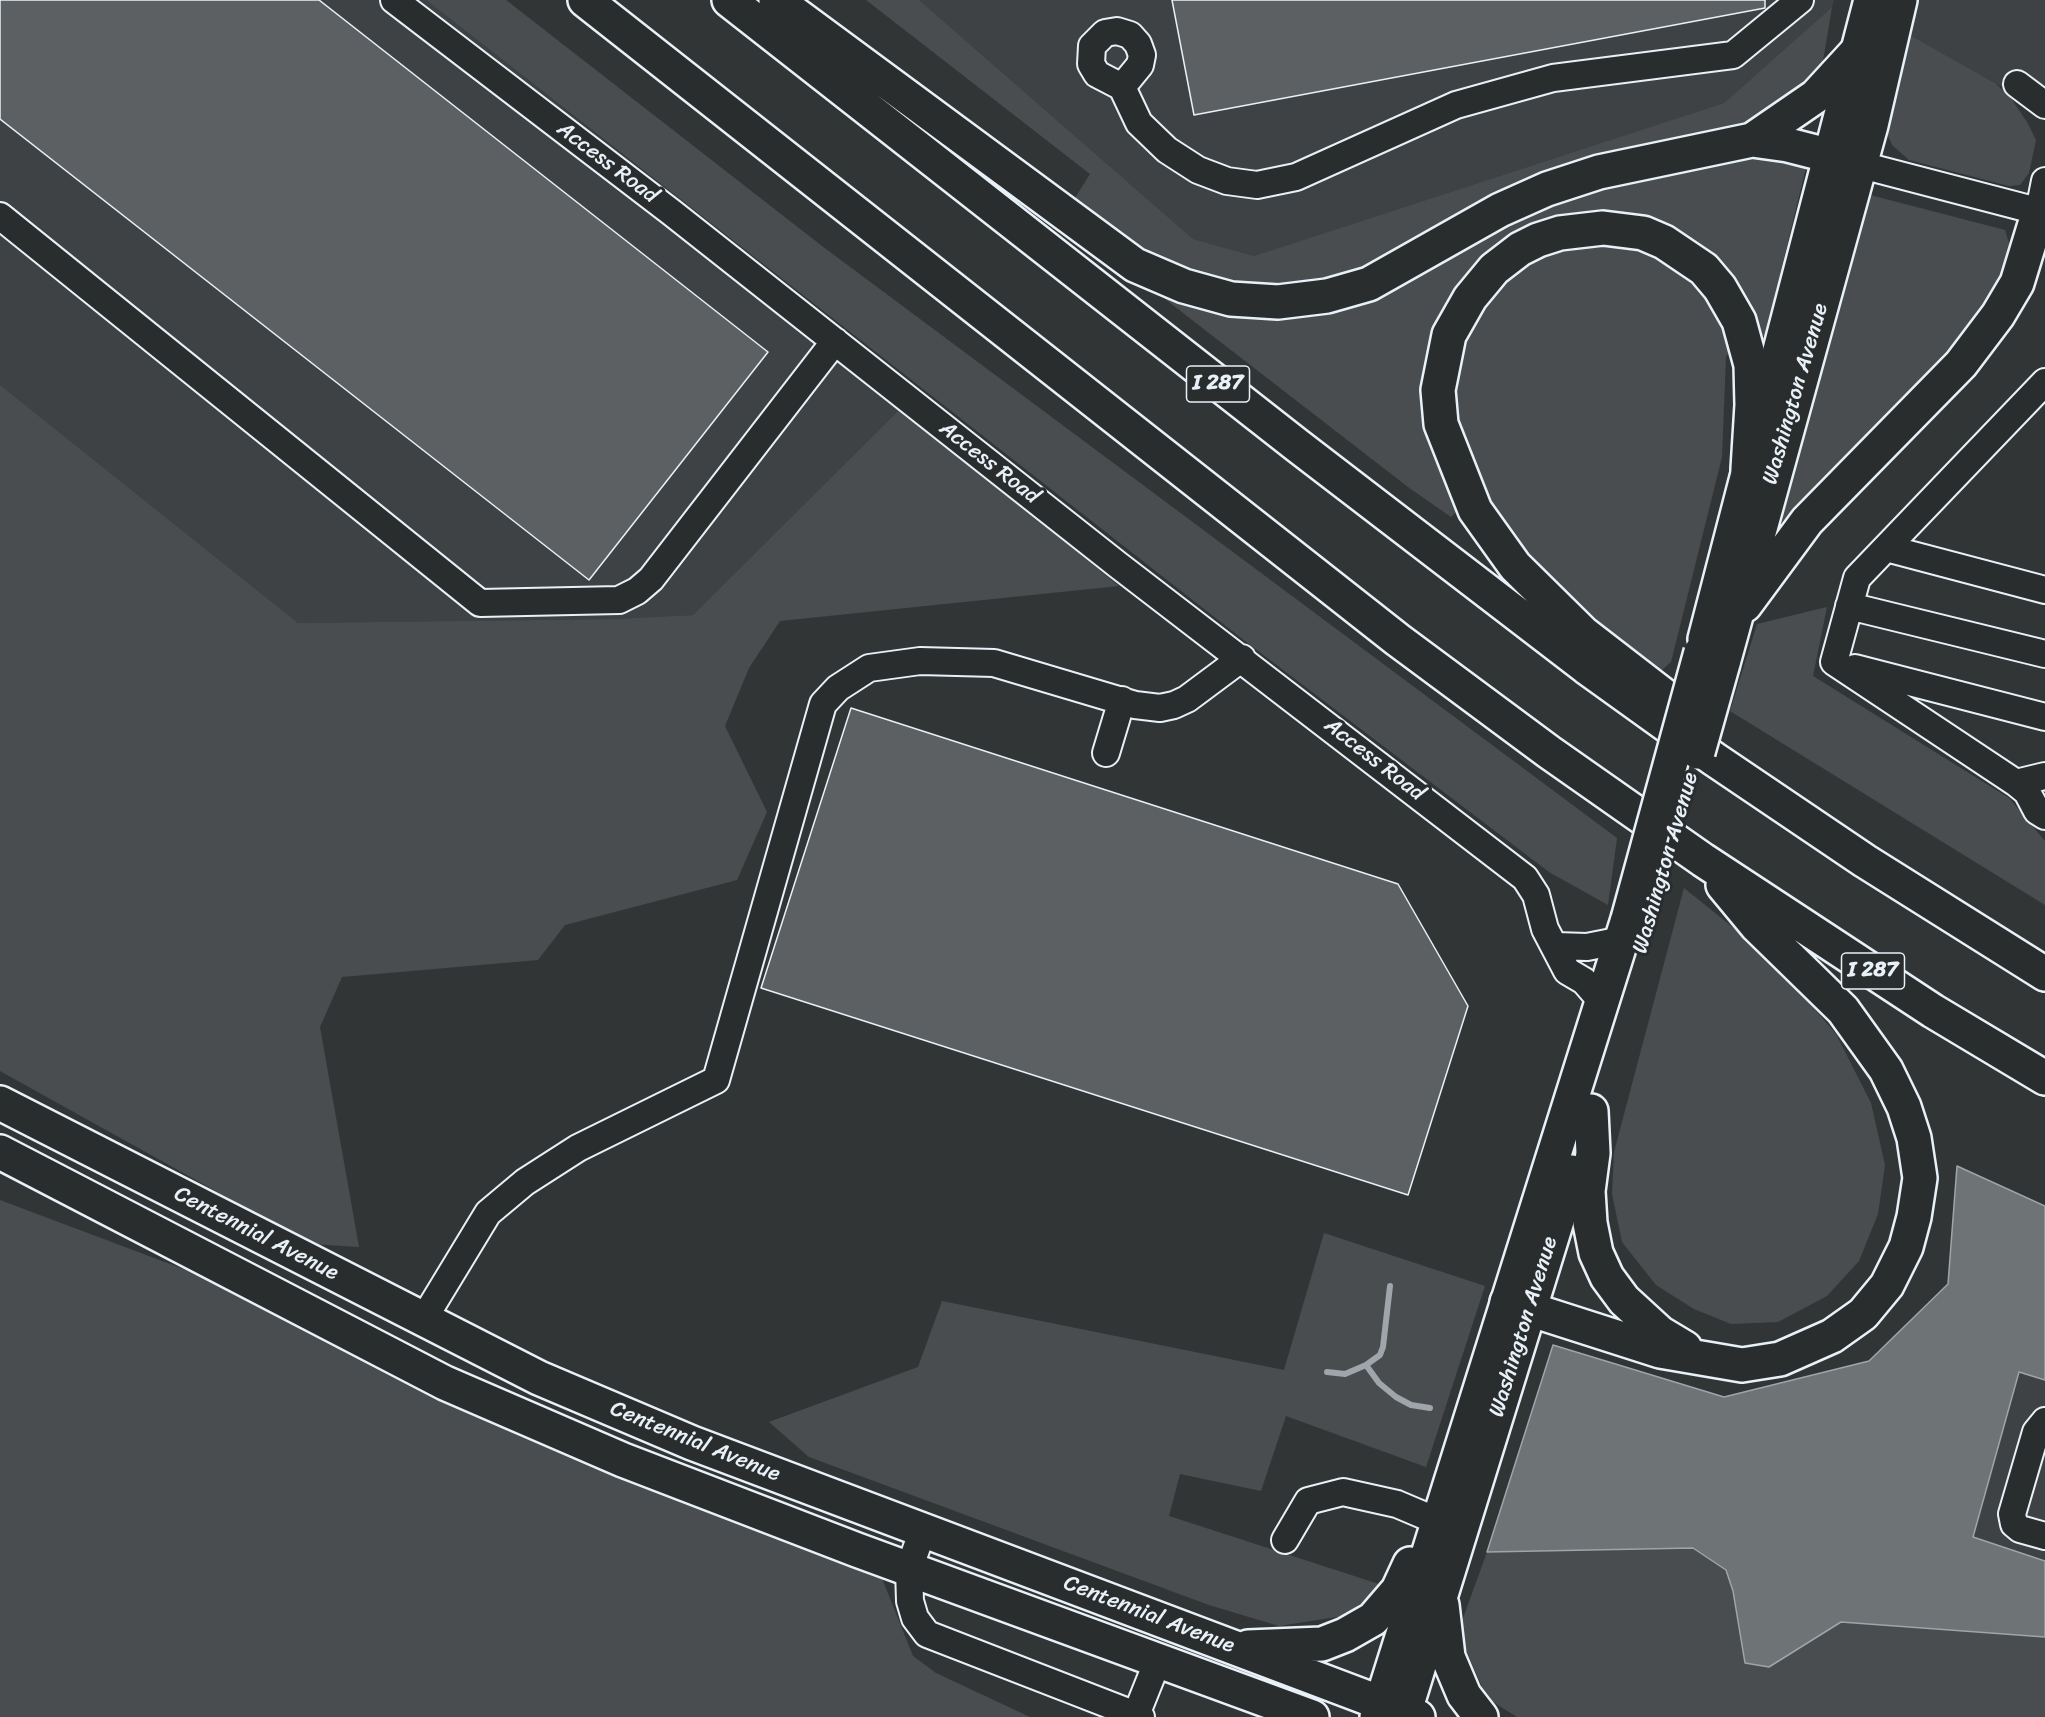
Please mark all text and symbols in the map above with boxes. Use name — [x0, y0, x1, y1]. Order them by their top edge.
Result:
street label: Access Road — [551, 116, 663, 210]
street label: Washington Avenue — [1758, 300, 1834, 488]
road number: I 287 — [1186, 366, 1250, 402]
street label: Access Road — [934, 416, 1044, 510]
street label: Access Road — [1319, 713, 1429, 807]
street label: Washington Avenue — [1628, 769, 1704, 957]
road number: I 287 — [1842, 953, 1904, 989]
street label: Centennial Avenue — [169, 1181, 343, 1287]
street label: Washington Avenue — [1484, 1234, 1564, 1420]
street label: Centennial Avenue — [606, 1396, 784, 1488]
street label: Centennial Avenue — [1060, 1570, 1238, 1660]

